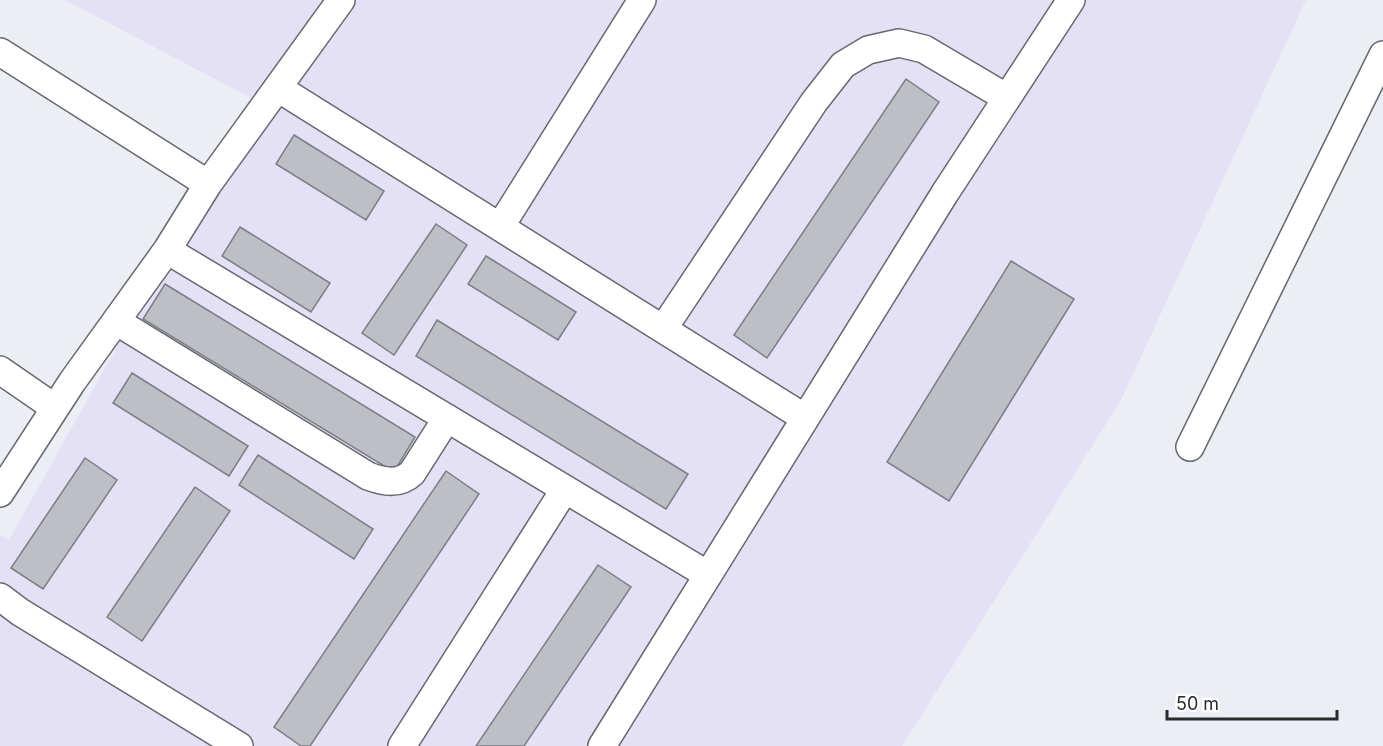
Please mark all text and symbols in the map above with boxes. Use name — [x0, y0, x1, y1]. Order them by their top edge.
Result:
scale bar — [1167, 683, 1336, 721]
text: 50 m — [1176, 693, 1219, 714]

